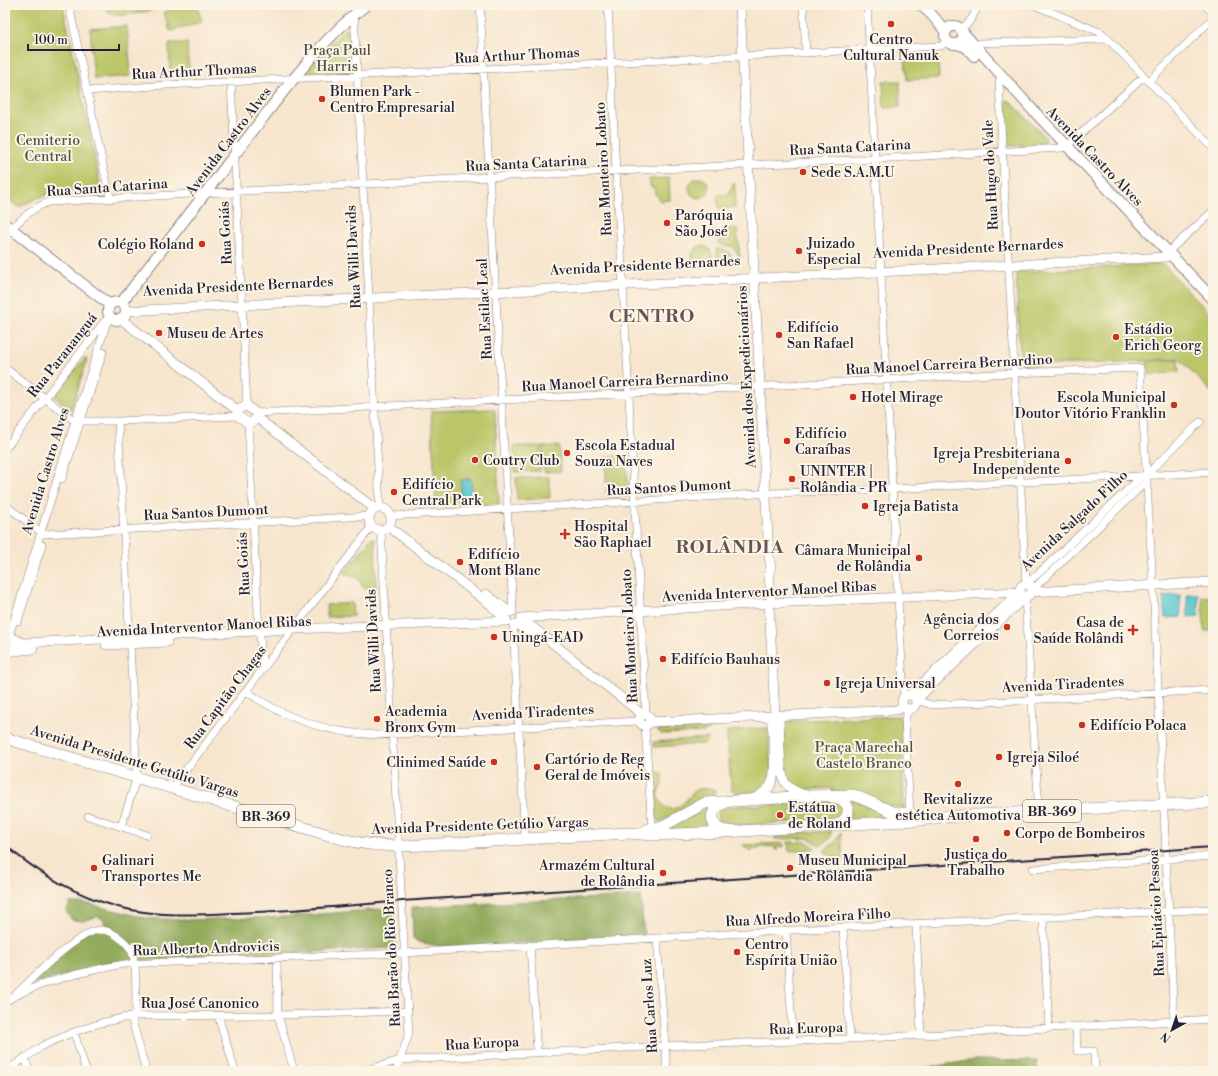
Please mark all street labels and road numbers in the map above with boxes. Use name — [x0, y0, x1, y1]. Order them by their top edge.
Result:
street label: Rua Arthur Thomas — [454, 44, 580, 68]
street label: Rua Arthur Thomas — [131, 60, 257, 84]
street label: Avenida Castro Alves — [181, 83, 276, 201]
street label: Rua Monteiro Lobato — [591, 101, 616, 236]
street label: Avenida Castro Alves — [1041, 102, 1147, 210]
street label: Rua Hugo do Vale — [979, 119, 1003, 231]
street label: Rua Santa Catarina — [789, 136, 912, 160]
street label: Rua Santa Catarina — [465, 152, 588, 176]
street label: Rua Santa Catarina — [46, 175, 169, 201]
street label: Rua Goiás — [215, 201, 237, 265]
street label: Rua Willi Davids — [342, 205, 366, 309]
street label: Avenida Presidente Bernardes — [871, 235, 1064, 263]
street label: Avenida Presidente Bernardes — [548, 252, 741, 280]
street label: Rua Estilac Leal — [473, 258, 497, 360]
street label: Avenida Presidente Bernardes — [141, 273, 334, 301]
street label: Avenida dos Expedicionários — [733, 285, 761, 470]
street label: Rua Parananguá — [24, 309, 102, 402]
street label: Rua Manoel Carreira Bernardino — [845, 351, 1053, 379]
street label: Rua Manoel Carreira Bernardino — [521, 368, 729, 396]
street label: Avenida Castro Alves — [18, 406, 74, 538]
street label: Avenida Salgado Filho — [1017, 466, 1132, 576]
street label: Rua Santos Dumont — [606, 476, 732, 500]
street label: Rua Santos Dumont — [143, 501, 269, 525]
street label: Rua Goiás — [233, 532, 255, 596]
street label: Rua Monteiro Lobato — [617, 568, 642, 703]
street label: Avenida Interventor Manoel Ribas — [660, 577, 877, 607]
street label: Rua Willi Davids — [362, 589, 386, 693]
street label: Avenida Interventor Manoel Ribas — [95, 612, 312, 642]
street label: Rua Capitão Chagas — [181, 642, 271, 753]
street label: Avenida Tiradentes — [1000, 673, 1125, 697]
street label: Avenida Tiradentes — [470, 701, 595, 725]
street label: Avenida Presidente Getúlio Vargas — [27, 721, 241, 802]
road number: BR-369 — [1023, 800, 1081, 822]
road number: BR-369 — [237, 805, 295, 827]
street label: Avenida Presidente Getúlio Vargas — [370, 813, 589, 839]
street label: Rua Epitácio Pessoa — [1145, 848, 1169, 977]
street label: Rua Barão do Rio Branco — [379, 868, 405, 1027]
street label: Rua Alfredo Moreira Filho — [725, 905, 892, 931]
street label: Rua Alberto Androvicis — [132, 937, 280, 961]
street label: Rua Carlos Luz — [638, 958, 662, 1054]
street label: Rua José Canonico — [141, 995, 259, 1013]
street label: Rua Europa — [769, 1019, 844, 1039]
street label: Rua Europa — [445, 1033, 520, 1055]

